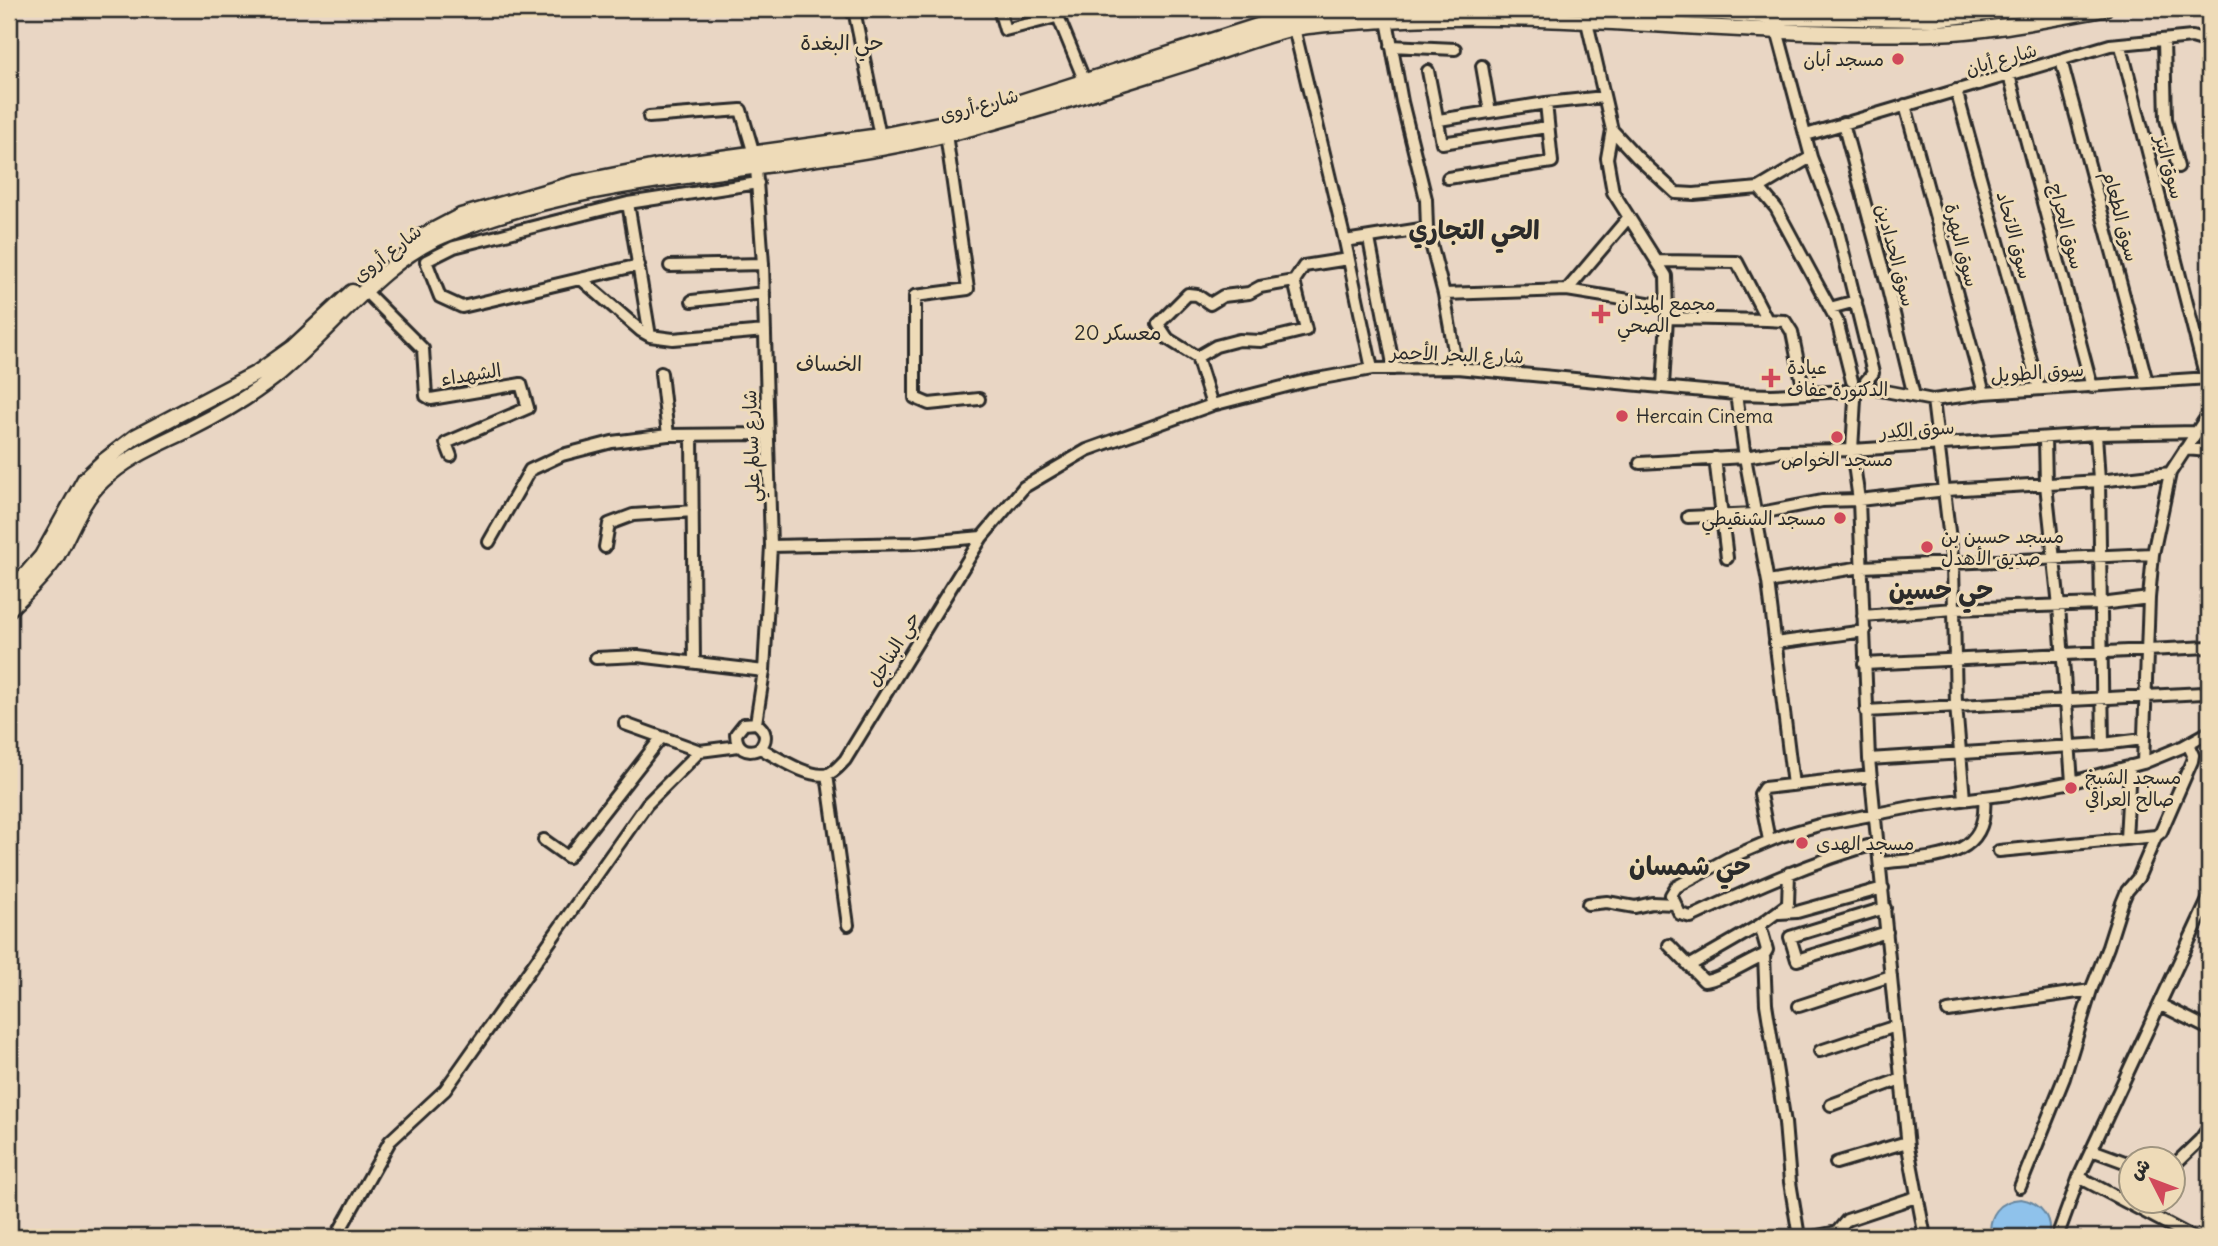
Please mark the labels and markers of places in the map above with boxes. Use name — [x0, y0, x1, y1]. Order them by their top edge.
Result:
place label: مسجد أبان — [1803, 47, 1884, 71]
marker: مسجد أبان — [1890, 51, 1906, 67]
place label: مجمع الميدان الصحي — [1617, 291, 1716, 342]
marker: مجمع الميدان الصحي — [1591, 304, 1611, 324]
place label: عيادة الدكتورة عفاف — [1787, 355, 1888, 402]
marker: عيادة الدكتورة عفاف — [1761, 368, 1781, 388]
place label: Hercain Cinema — [1636, 404, 1773, 428]
marker: Hercain Cinema — [1614, 408, 1630, 424]
marker: مسجد الخواص — [1829, 429, 1845, 445]
place label: مسجد الخواص — [1781, 447, 1893, 472]
place label: مسجد الشنقيطي — [1701, 506, 1826, 535]
marker: مسجد الشنقيطي — [1832, 510, 1848, 526]
place label: مسجد حسين بن صديق الأهدل — [1941, 524, 2064, 570]
marker: مسجد حسين بن صديق الأهدل — [1919, 539, 1935, 555]
place label: مسجد الشيخ صالح العراقي — [2085, 765, 2181, 813]
marker: مسجد الشيخ صالح العراقي — [2063, 780, 2079, 796]
place label: مسجد الهدى — [1816, 831, 1914, 855]
marker: مسجد الهدى — [1794, 835, 1810, 851]

